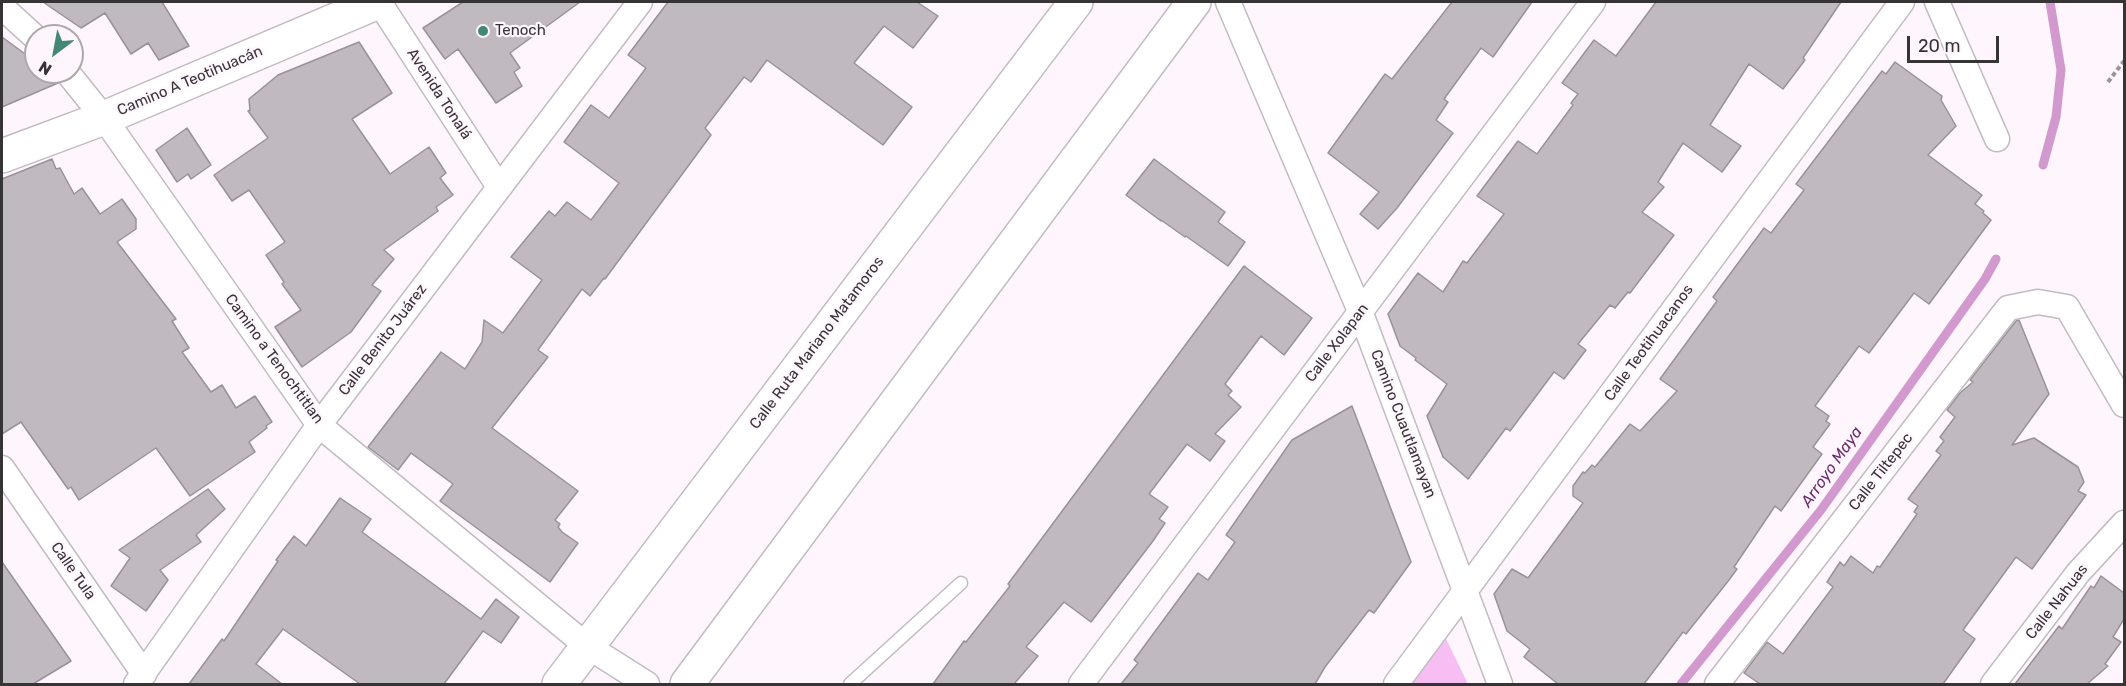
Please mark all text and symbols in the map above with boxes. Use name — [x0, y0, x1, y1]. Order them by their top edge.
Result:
place label: Tenoch — [495, 22, 546, 40]
north arrow — [24, 24, 84, 84]
marker: Tenoch — [476, 24, 490, 38]
scale bar — [1910, 24, 2002, 62]
text: 20 m — [1918, 35, 1960, 57]
street label: Camino A Teotihuacán — [115, 42, 265, 120]
street label: Avenida Tonalá — [403, 45, 475, 143]
text: N — [35, 57, 55, 79]
street label: Calle Ruta Mariano Matamoros — [746, 253, 888, 433]
street label: Calle Benito Juárez — [335, 281, 431, 399]
street label: Calle Teotihuacanos — [1601, 281, 1697, 405]
street label: Camino a Tenochtitlan — [221, 291, 327, 427]
street label: Calle Xolapan — [1302, 300, 1372, 386]
street label: Camino Cuautlamayan — [1366, 347, 1440, 501]
water label: Arroyo Maya — [1797, 423, 1867, 511]
street label: Calle Tiltepec — [1845, 430, 1917, 514]
street label: Calle Tula — [47, 539, 99, 603]
street label: Calle Nahuas — [2022, 561, 2092, 643]

